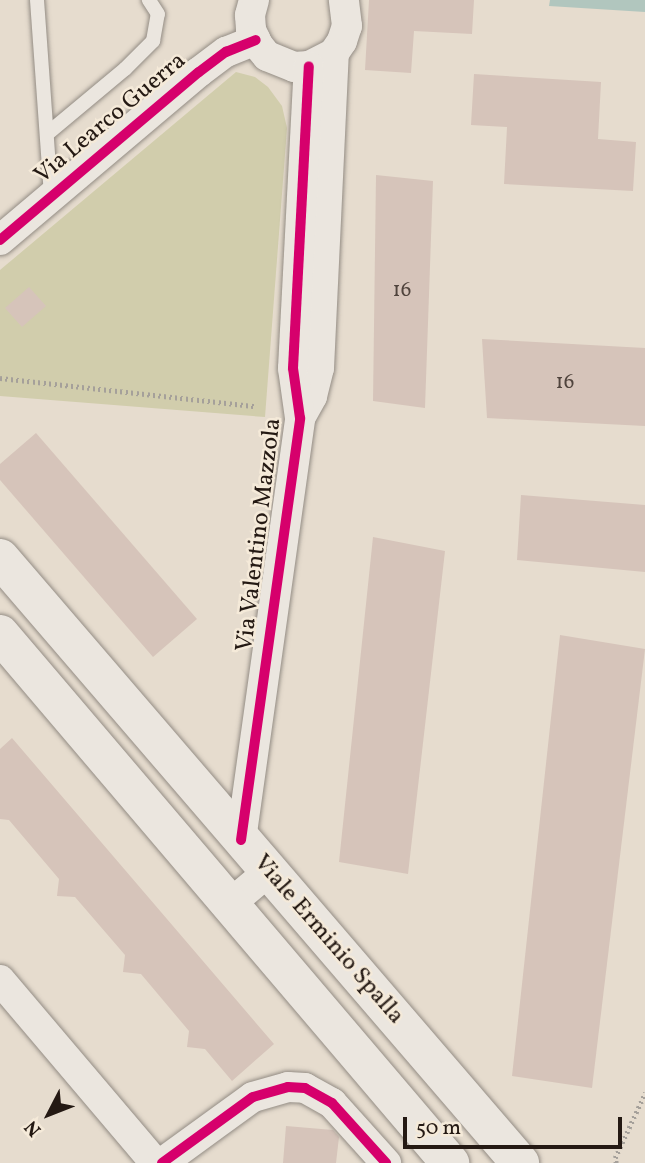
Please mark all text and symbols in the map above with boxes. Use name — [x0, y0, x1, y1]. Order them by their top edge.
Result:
street label: Via Learco Guerra — [29, 47, 193, 191]
house number: 16 — [393, 278, 411, 304]
house number: 16 — [556, 370, 574, 396]
street label: Via Valentino Mazzola — [231, 416, 289, 654]
street label: Viale Erminio Spalla — [247, 849, 409, 1031]
north arrow — [14, 1079, 84, 1149]
scale bar — [407, 1104, 626, 1148]
text: N — [19, 1114, 48, 1142]
text: 50 m — [416, 1114, 461, 1143]

